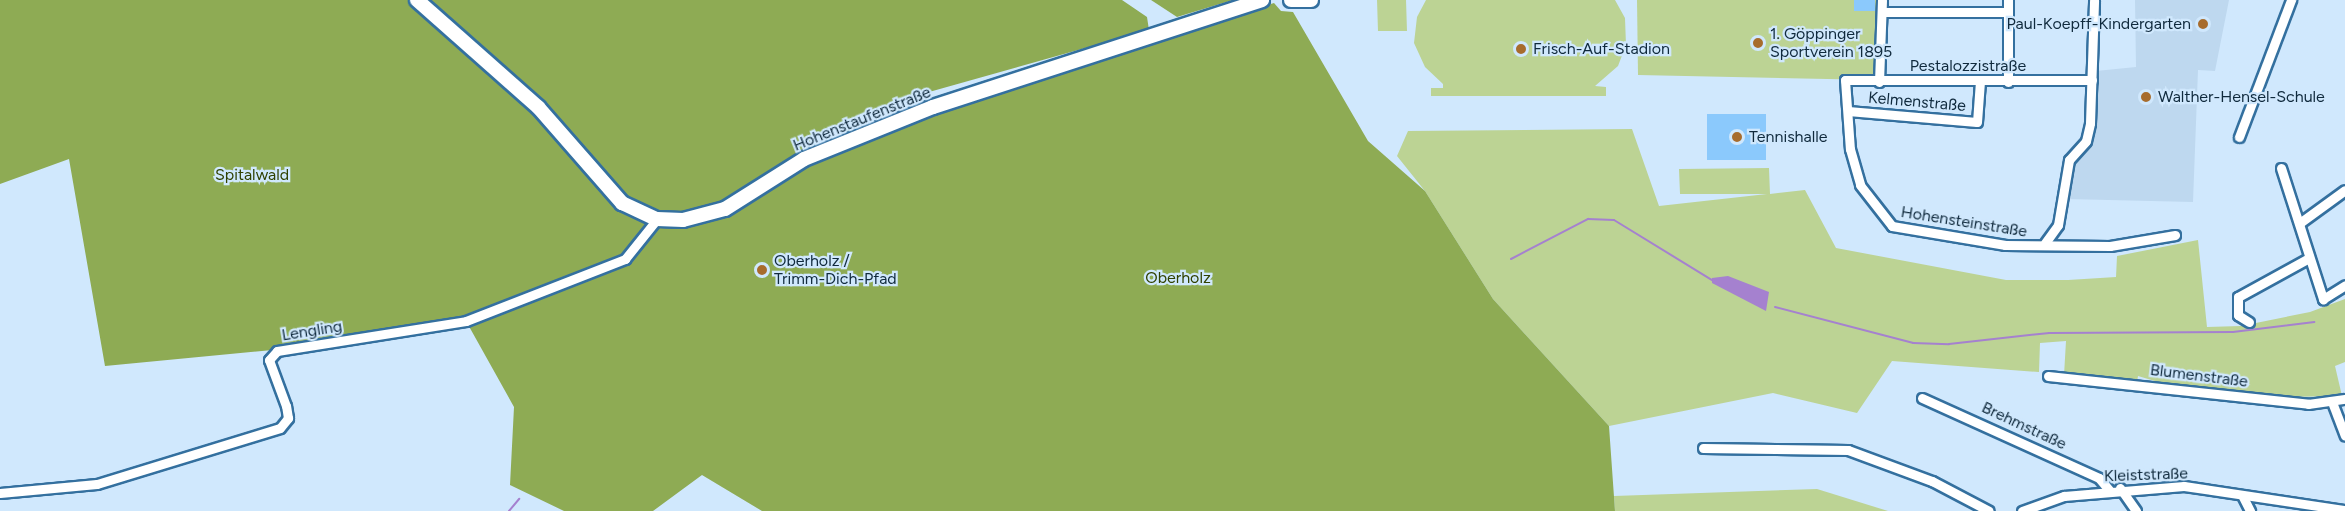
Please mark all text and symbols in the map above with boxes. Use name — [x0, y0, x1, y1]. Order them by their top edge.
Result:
place label: Paul-Koepff-Kindergarten — [2006, 14, 2191, 34]
marker: Paul-Koepff-Kindergarten — [2196, 17, 2210, 31]
place label: 1. Göppinger Sportverein 1895 — [1770, 24, 1892, 62]
marker: 1. Göppinger Sportverein 1895 — [1751, 36, 1765, 50]
place label: Frisch-Auf-Stadion — [1533, 39, 1670, 59]
marker: Frisch-Auf-Stadion — [1514, 42, 1528, 56]
street label: Pestalozzistraße — [1910, 56, 2026, 76]
street label: Hohenstaufenstraße — [790, 83, 934, 155]
place label: Walther-Hensel-Schule — [2158, 87, 2325, 107]
street label: Kelmenstraße — [1867, 88, 1967, 116]
marker: Walther-Hensel-Schule — [2139, 90, 2153, 104]
place label: Tennishalle — [1749, 127, 1827, 147]
marker: Tennishalle — [1730, 130, 1744, 144]
park label: Spitalwald — [215, 165, 289, 185]
street label: Hohensteinstraße — [1900, 203, 2028, 241]
place label: Oberholz / Trimm-Dich-Pfad — [774, 251, 897, 289]
marker: Oberholz / Trimm-Dich-Pfad — [755, 263, 769, 277]
park label: Oberholz — [1145, 268, 1211, 288]
street label: Lengling — [280, 317, 344, 345]
street label: Blumenstraße — [2149, 360, 2249, 392]
street label: Brehmstraße — [1979, 398, 2069, 454]
street label: Kleiststraße — [2104, 464, 2188, 486]

